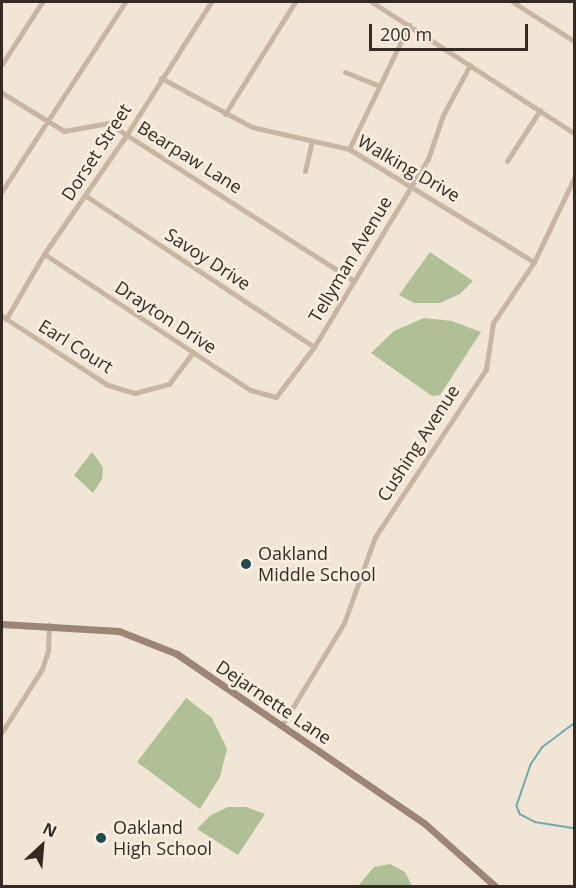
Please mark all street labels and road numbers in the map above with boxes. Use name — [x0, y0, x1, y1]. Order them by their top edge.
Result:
street label: Dorset Street — [57, 99, 135, 205]
street label: Bearpaw Lane — [134, 116, 246, 198]
street label: Walking Drive — [354, 130, 464, 206]
street label: Tellyman Avenue — [304, 192, 396, 326]
street label: Savoy Drive — [161, 223, 255, 295]
street label: Drayton Drive — [111, 276, 221, 358]
street label: Earl Court — [35, 315, 117, 377]
street label: Cushing Avenue — [372, 381, 464, 505]
street label: Dejarnette Lane — [212, 655, 336, 749]

